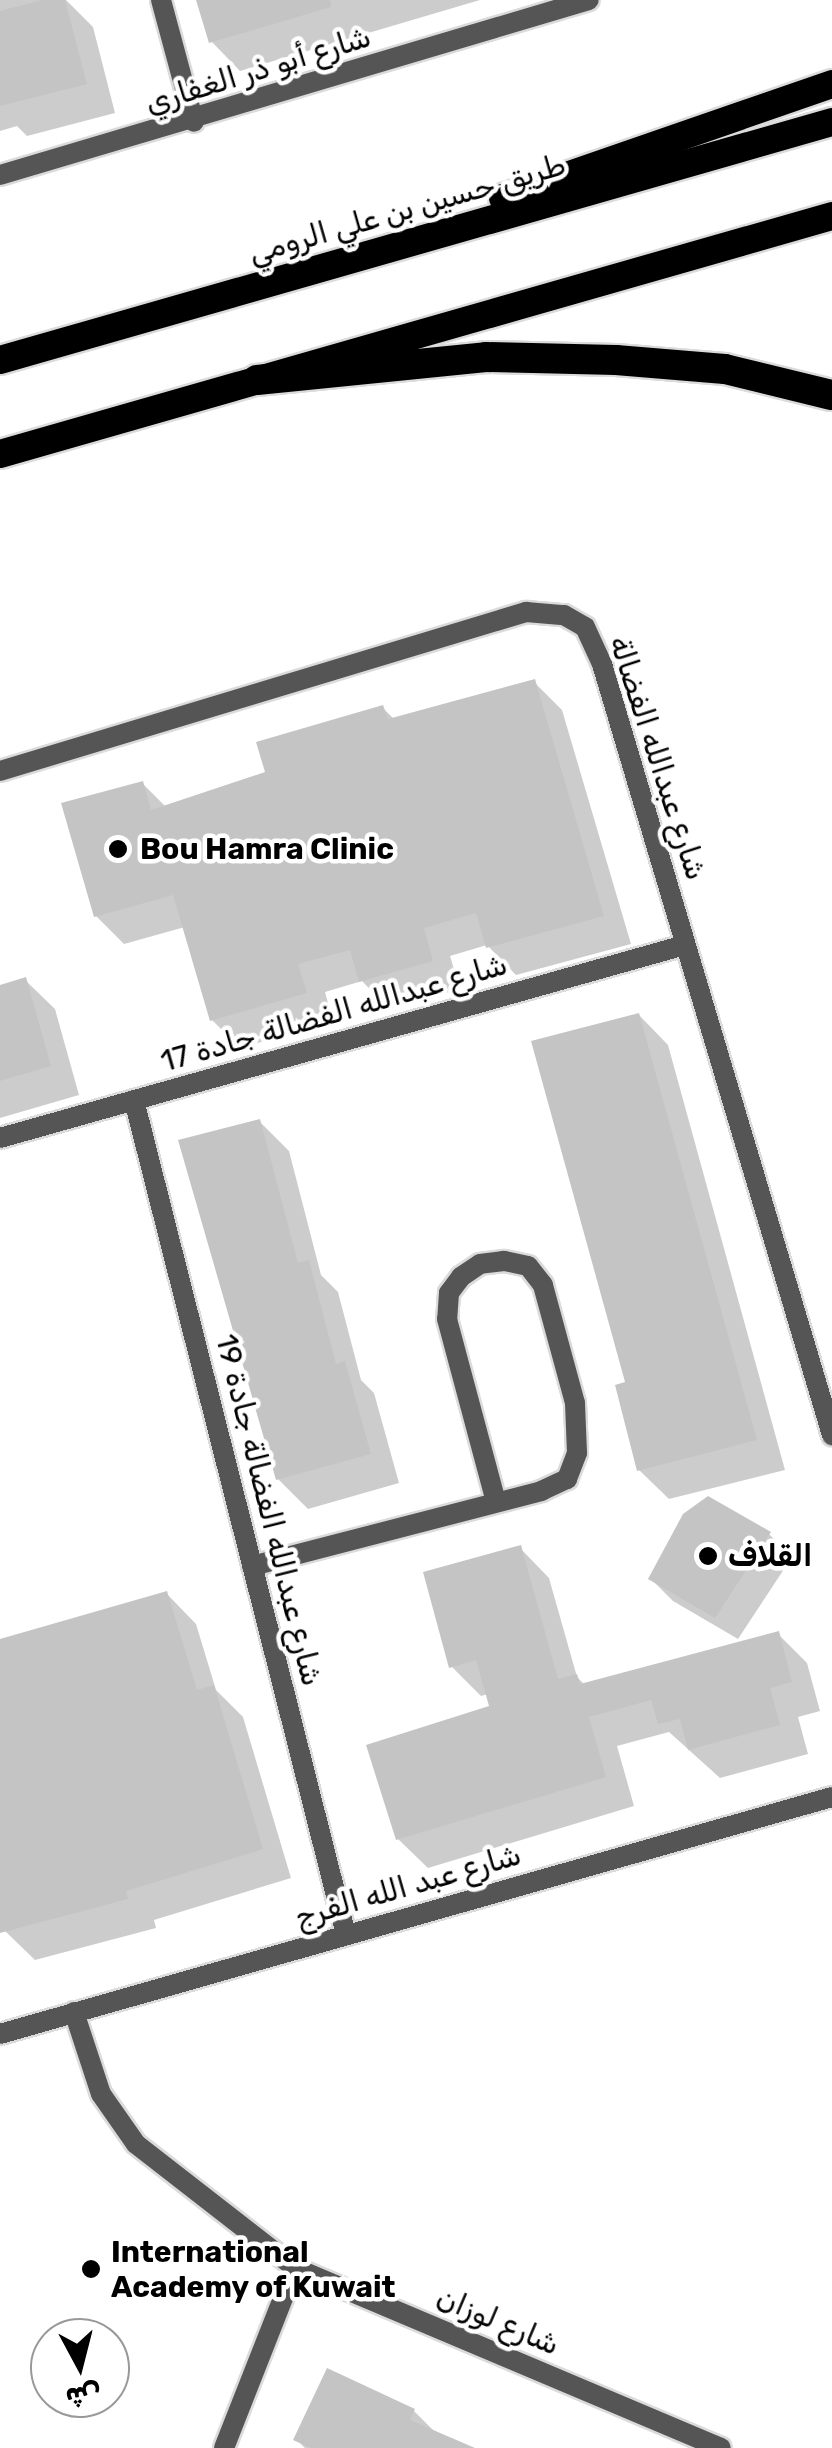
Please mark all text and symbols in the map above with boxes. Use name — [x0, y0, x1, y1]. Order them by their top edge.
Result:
street label: شارع أبو ذر الغفاري — [141, 19, 375, 121]
street label: طريق حسين بن علي الرومي — [244, 146, 570, 272]
street label: شارع عبدالله الفضالة — [602, 631, 714, 885]
place label: Bou Hamra Clinic — [140, 831, 394, 867]
marker: Bou Hamra Clinic — [105, 836, 131, 862]
street label: شارع عبدالله الفضالة جادة 17 — [157, 946, 511, 1080]
street label: شارع عبدالله الفضالة جادة 19 — [208, 1331, 330, 1689]
place label: القلاف — [728, 1538, 812, 1574]
marker: القلاف — [697, 1545, 719, 1567]
street label: شارع عبد الله الفرج — [291, 1837, 525, 1935]
place label: International Academy of Kuwait — [111, 2234, 397, 2304]
marker: International Academy of Kuwait — [80, 2258, 102, 2280]
street label: شارع لوزان — [431, 2279, 565, 2363]
north arrow — [30, 2318, 130, 2418]
text: ش — [64, 2378, 103, 2415]

